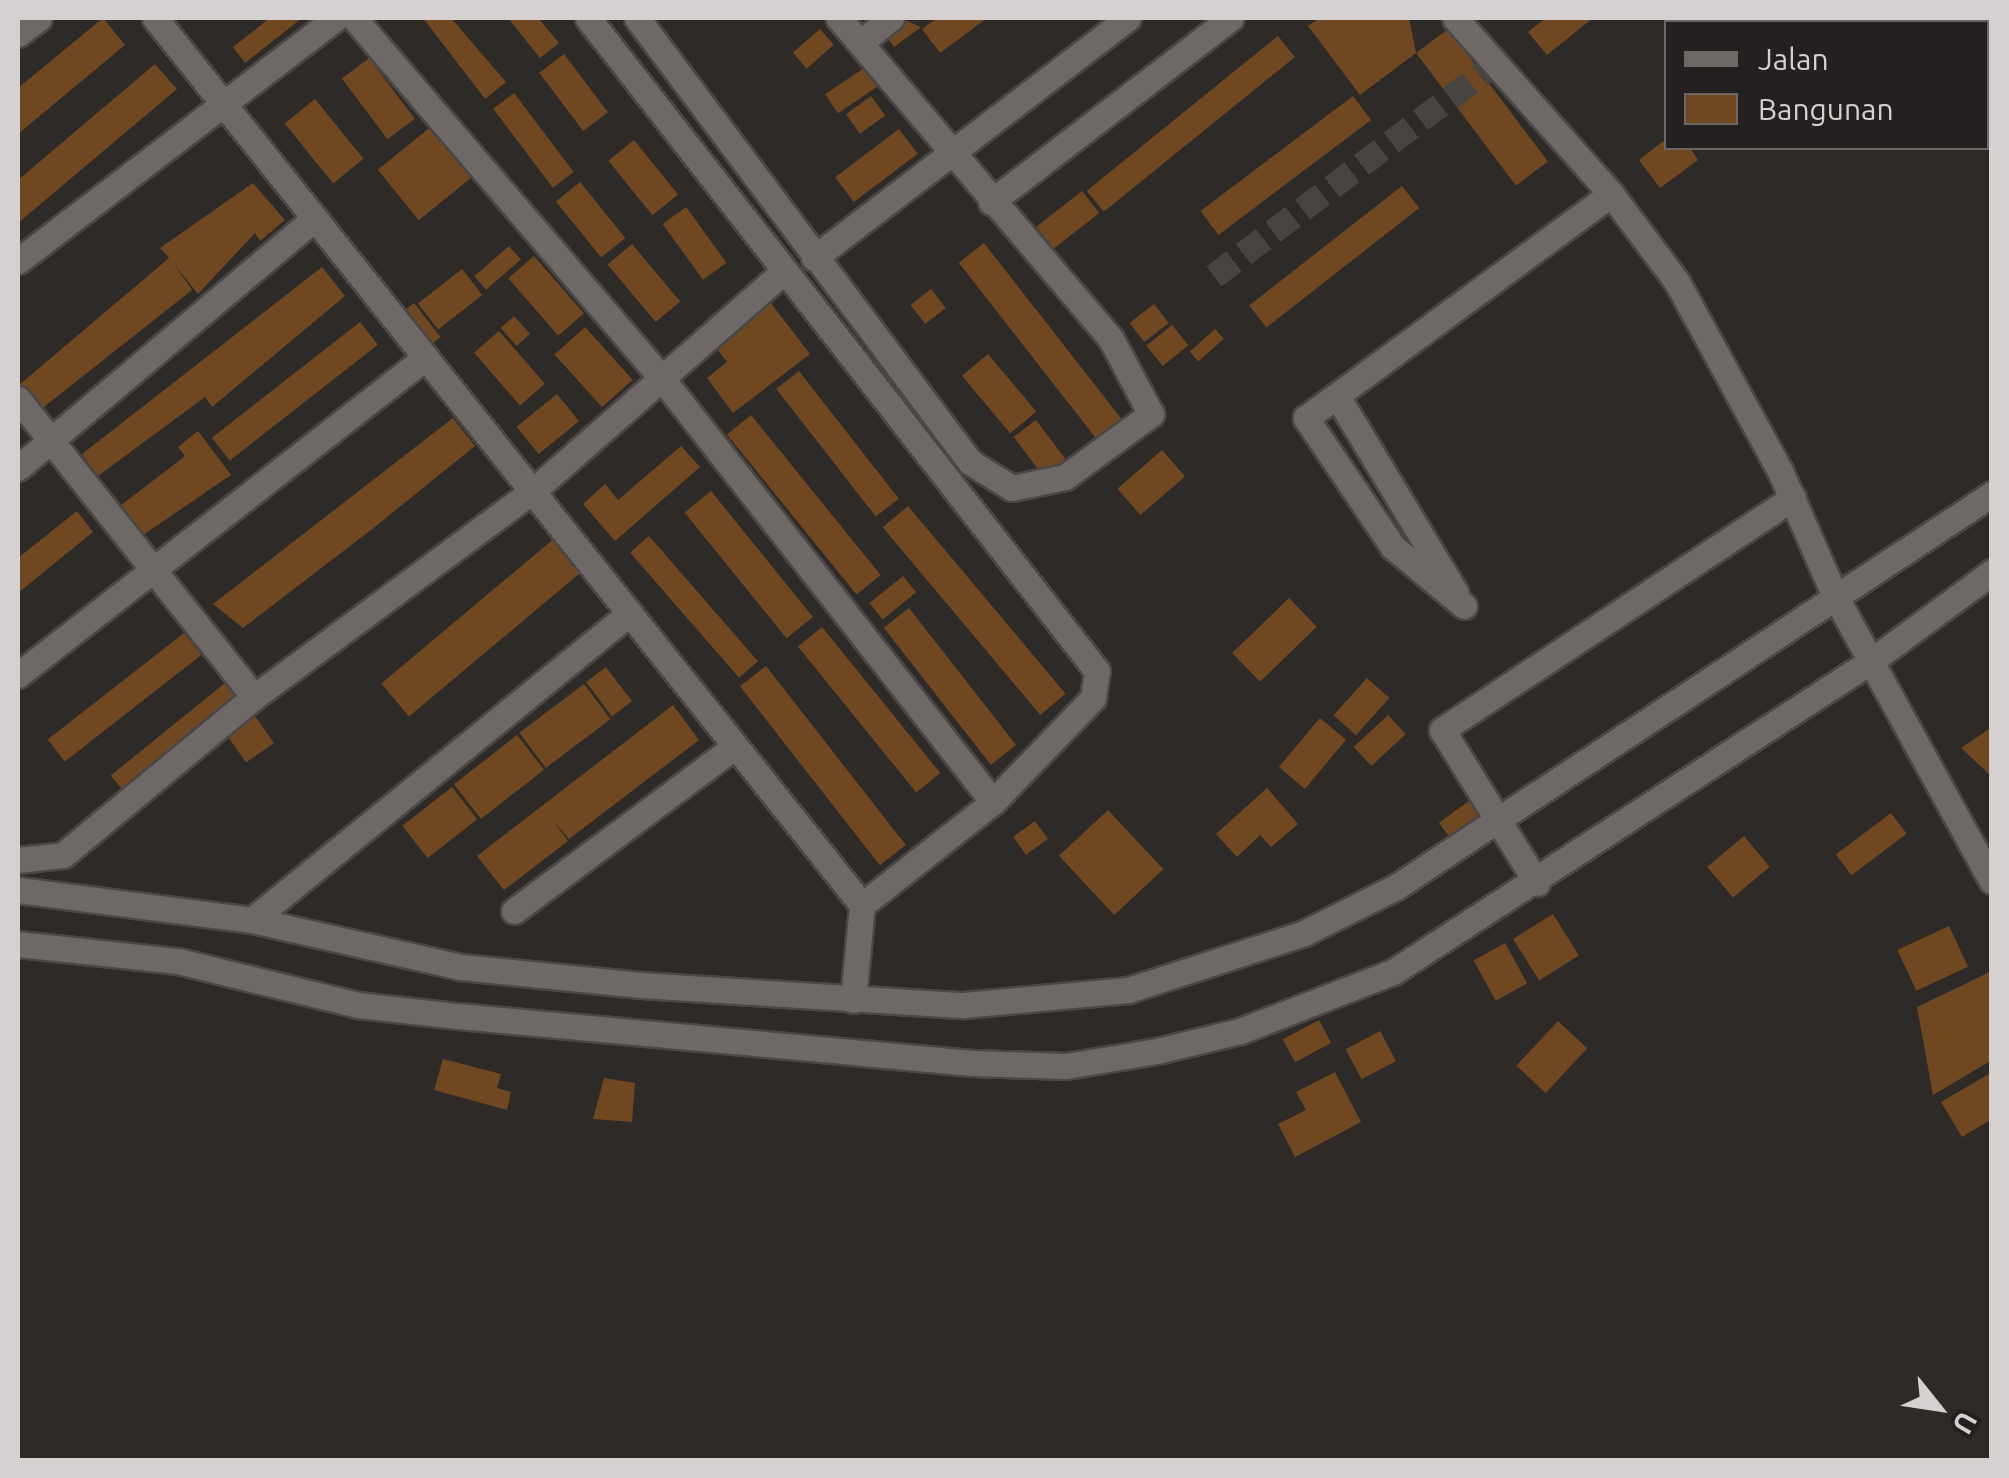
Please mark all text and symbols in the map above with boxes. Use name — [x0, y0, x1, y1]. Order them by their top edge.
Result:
legend — [1664, 20, 1989, 150]
text: Jalan — [1758, 42, 1829, 76]
text: Bangunan — [1758, 92, 1894, 126]
north arrow — [1889, 1358, 1989, 1458]
text: U — [1947, 1407, 1984, 1439]

